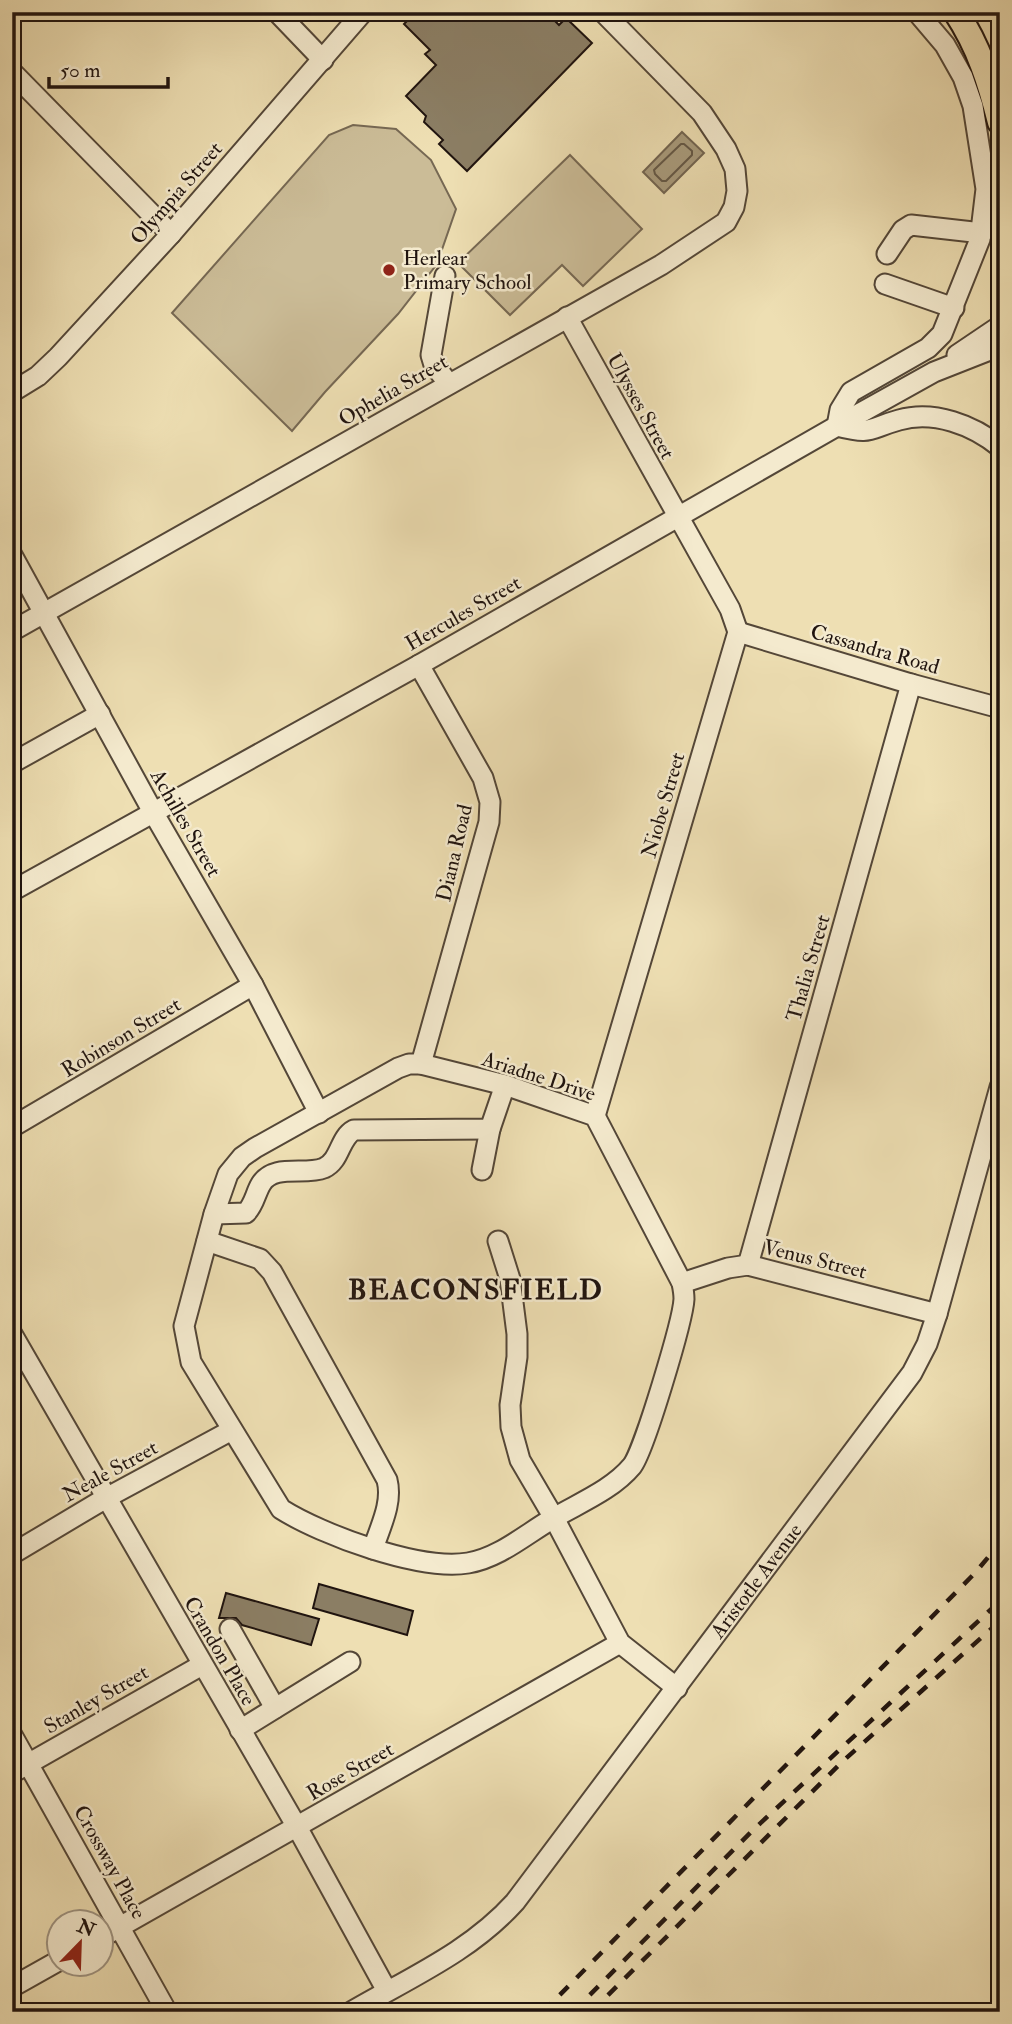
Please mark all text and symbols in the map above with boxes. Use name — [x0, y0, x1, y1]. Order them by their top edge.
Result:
scale bar — [49, 46, 168, 90]
text: 50 m — [60, 57, 101, 84]
street label: Olympia Street — [124, 136, 229, 250]
place label: Herlear Primary School — [403, 245, 532, 296]
marker: Herlear Primary School — [381, 262, 397, 278]
street label: Ophelia Street — [334, 348, 453, 433]
street label: Ulysses Street — [600, 348, 681, 464]
street label: Hercules Street — [401, 569, 526, 657]
street label: Cassandra Road — [807, 618, 943, 681]
street label: Niobe Street — [636, 749, 691, 861]
street label: Achilles Street — [143, 764, 227, 882]
street label: Diana Road — [430, 801, 479, 904]
street label: Thalia Street — [780, 911, 837, 1025]
street label: Robinson Street — [57, 991, 186, 1084]
street label: Ariadne Drive — [478, 1045, 599, 1108]
street label: Venus Street — [760, 1234, 870, 1285]
district label: BEACONSFIELD — [348, 1273, 604, 1308]
street label: Neale Street — [58, 1434, 163, 1509]
street label: Aristotle Avenue — [704, 1518, 808, 1645]
street label: Crandon Place — [177, 1592, 262, 1711]
street label: Stanley Street — [39, 1659, 154, 1740]
street label: Rose Street — [302, 1736, 399, 1807]
street label: Crossway Place — [67, 1801, 152, 1924]
north arrow — [46, 1909, 116, 1979]
text: N — [73, 1914, 100, 1943]

